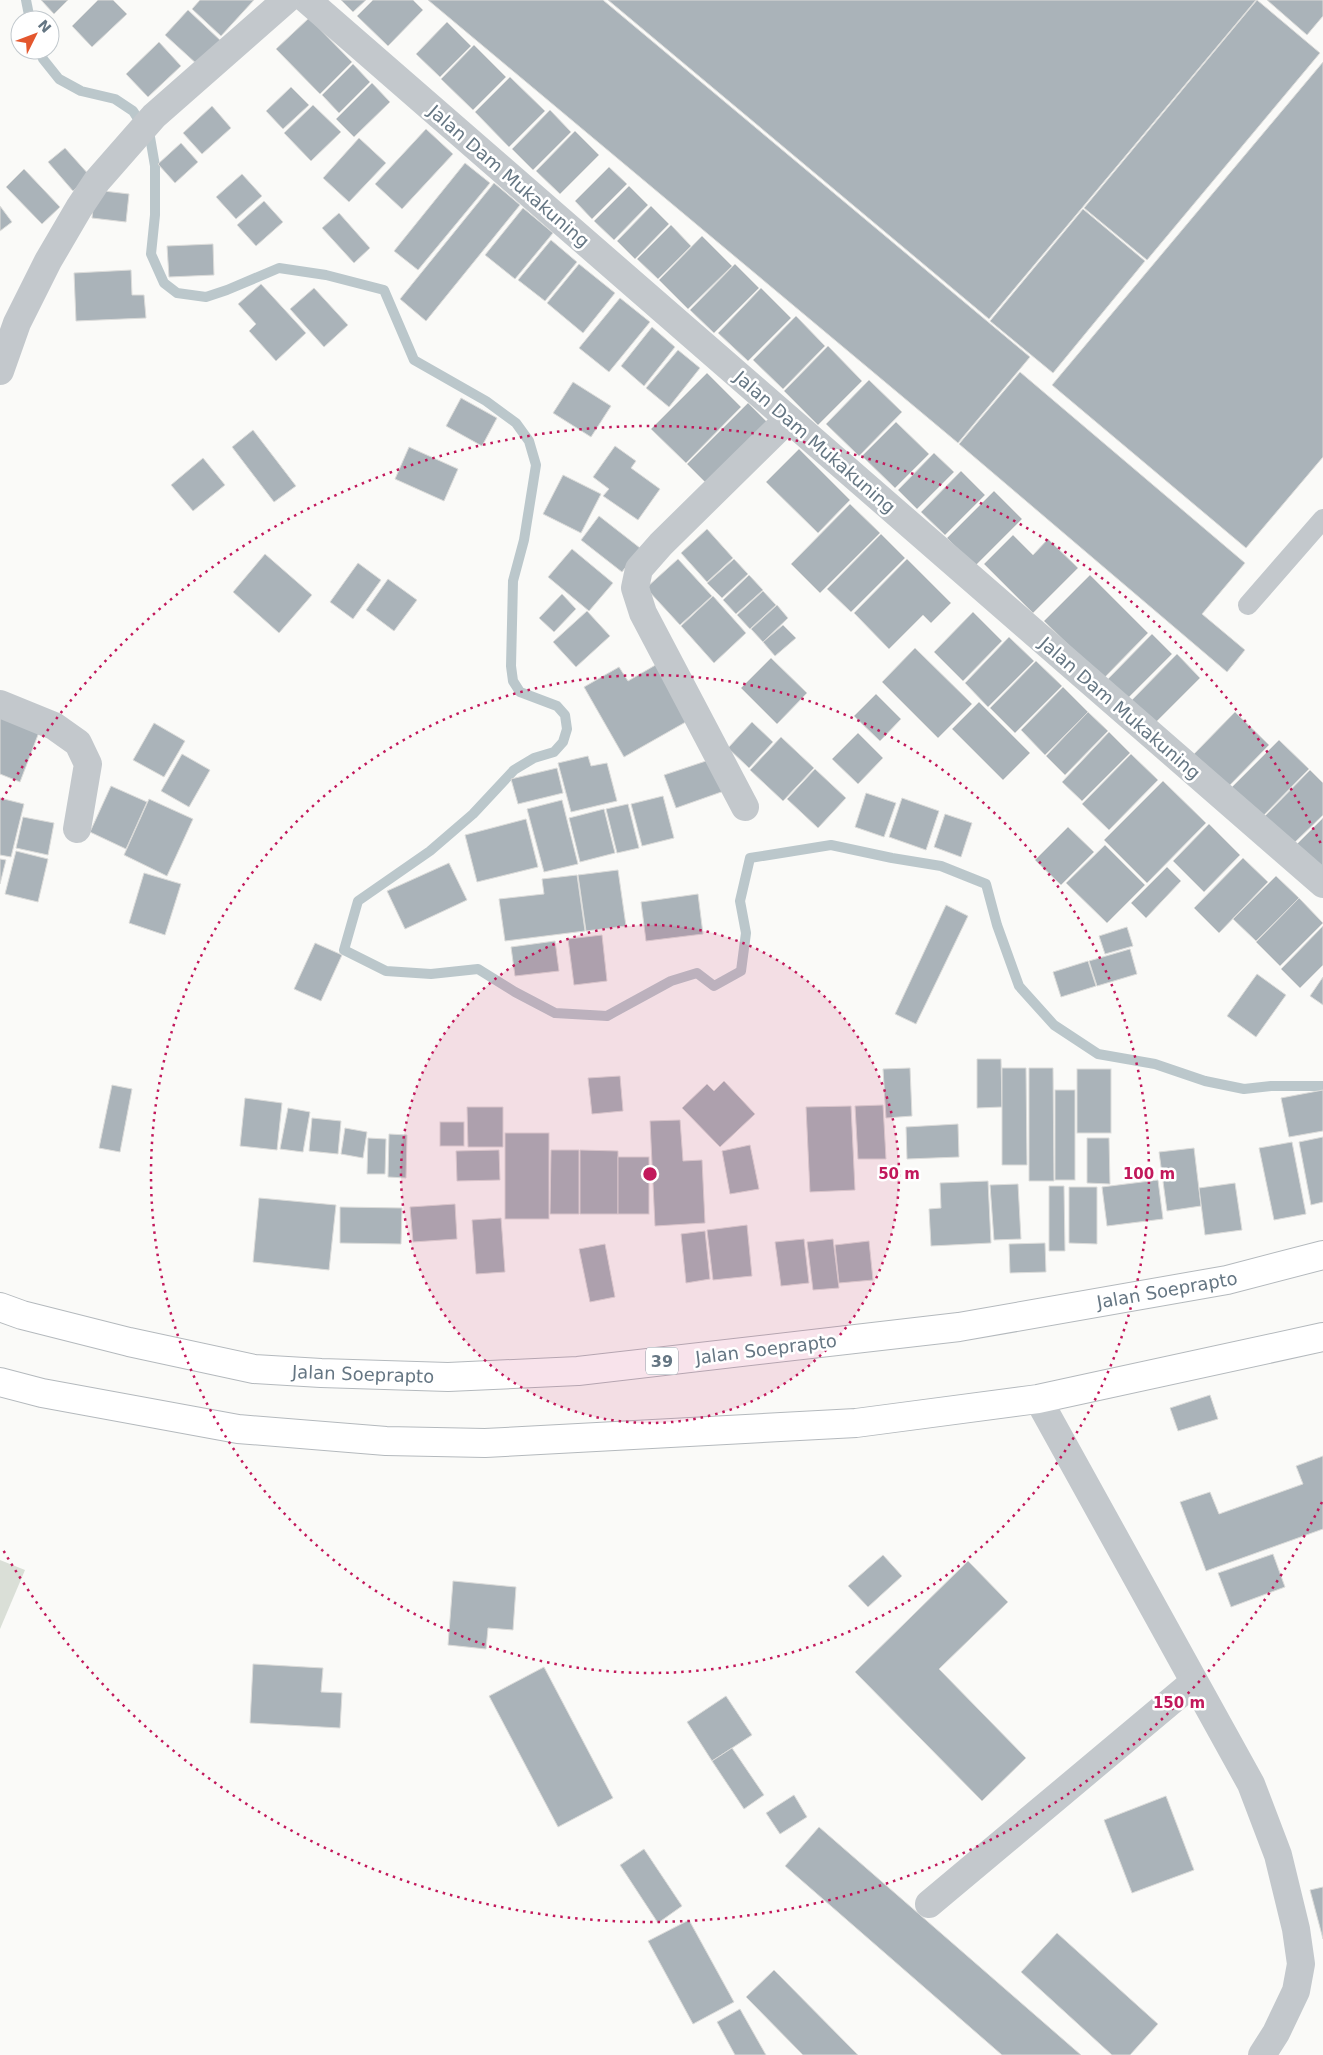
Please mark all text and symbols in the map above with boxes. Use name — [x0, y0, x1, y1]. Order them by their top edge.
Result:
north arrow — [10, 10, 60, 60]
text: N — [35, 17, 55, 36]
street label: Jalan Dam Mukakuning — [424, 100, 594, 252]
street label: Jalan Dam Mukakuning — [730, 366, 900, 518]
street label: Jalan Dam Mukakuning — [1035, 632, 1205, 784]
centre of rings — [641, 1165, 659, 1183]
text: 50 m — [878, 1165, 920, 1183]
text: 100 m — [1123, 1165, 1175, 1183]
street label: Jalan Soeprapto — [1094, 1267, 1239, 1313]
street label: Jalan Soeprapto — [693, 1330, 838, 1368]
road number: 39 — [646, 1348, 678, 1374]
street label: Jalan Soeprapto — [290, 1361, 435, 1387]
text: 150 m — [1153, 1694, 1205, 1712]

